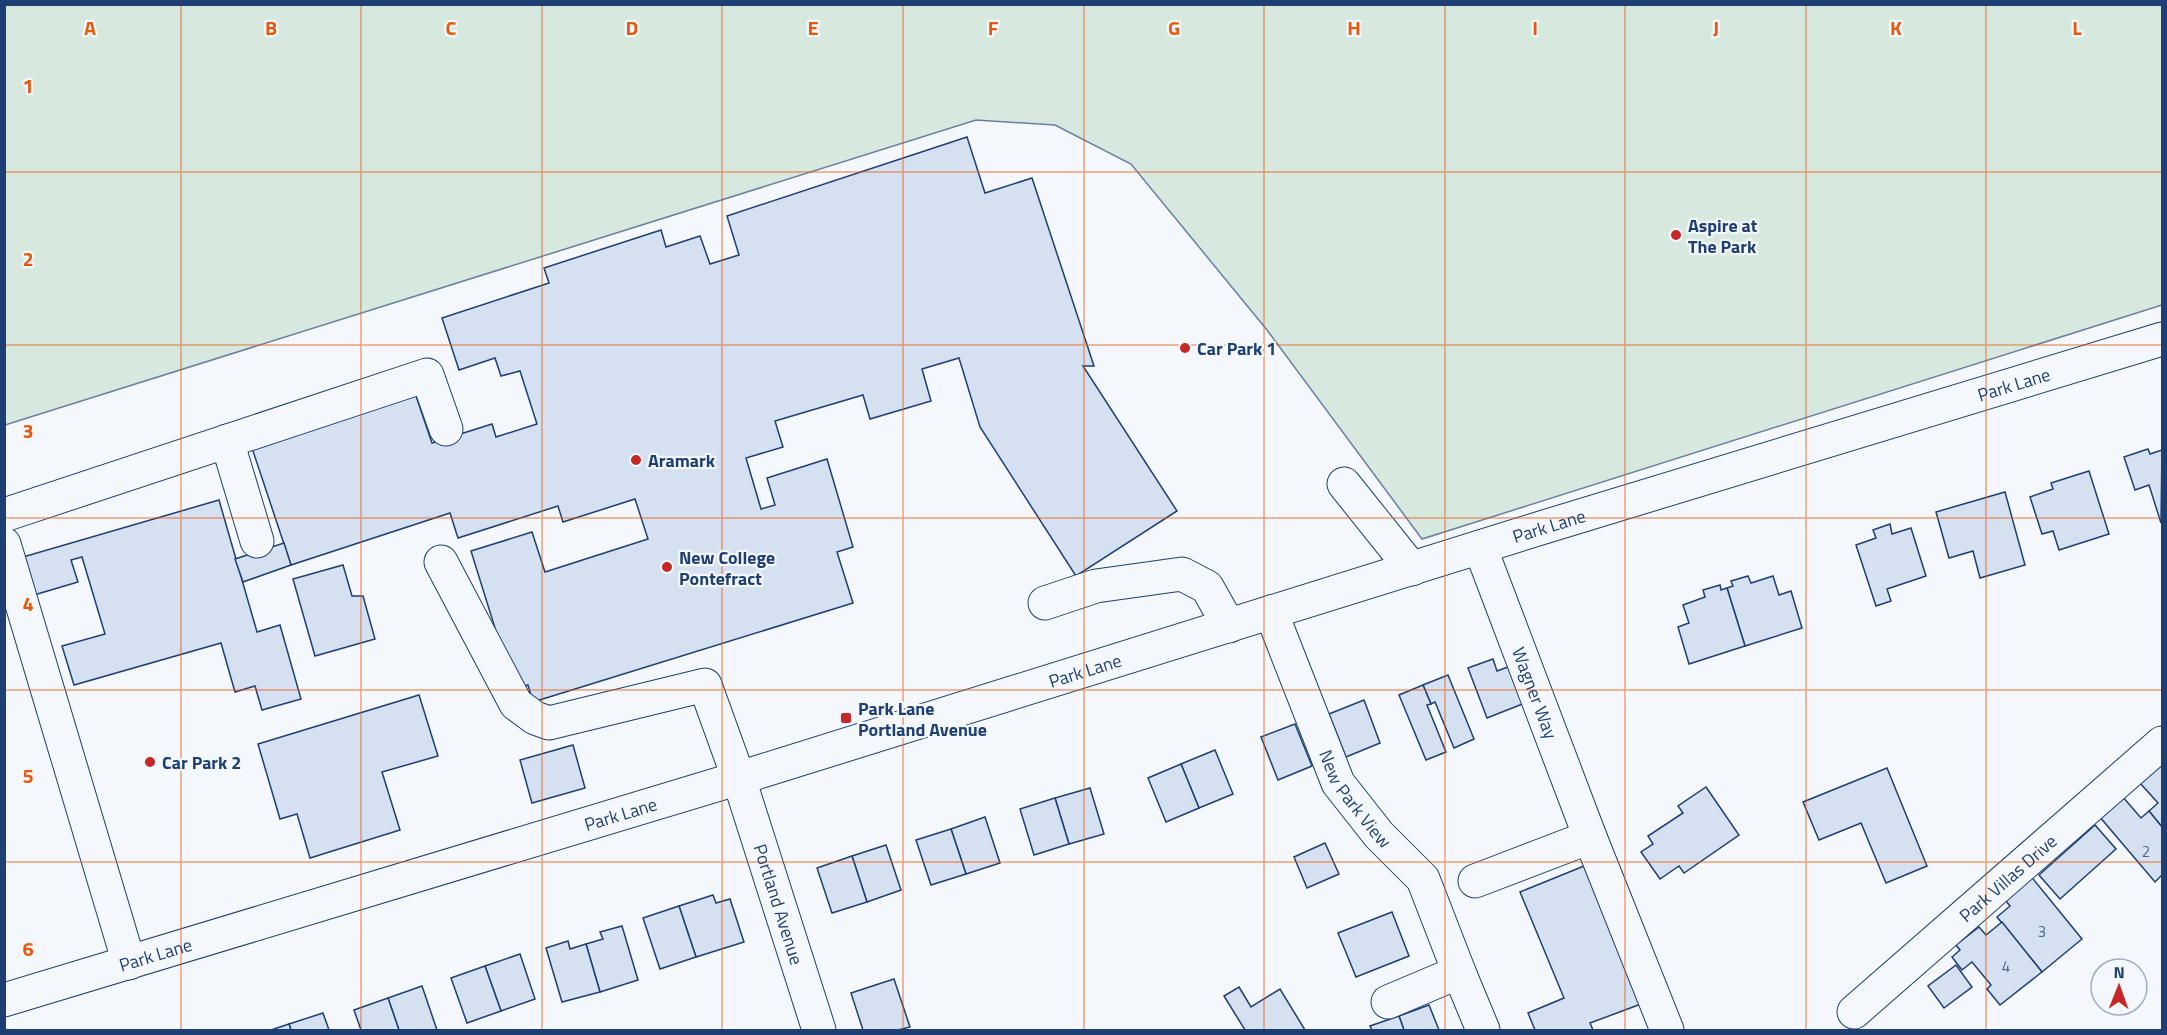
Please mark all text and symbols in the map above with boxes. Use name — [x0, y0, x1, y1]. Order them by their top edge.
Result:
text: A — [84, 12, 96, 43]
text: B — [265, 12, 277, 43]
text: C — [446, 12, 457, 43]
text: D — [626, 12, 638, 43]
text: E — [807, 12, 819, 43]
text: F — [988, 12, 999, 43]
text: G — [1168, 12, 1180, 43]
text: H — [1347, 12, 1361, 43]
text: I — [1532, 12, 1538, 43]
text: J — [1713, 12, 1719, 43]
text: K — [1890, 12, 1902, 43]
text: L — [2072, 12, 2082, 43]
text: 1 — [22, 70, 34, 101]
place label: Aspire at The Park — [1688, 212, 1758, 260]
marker: Aspire at The Park — [1669, 228, 1683, 242]
text: 2 — [22, 243, 34, 274]
place label: Car Park 1 — [1197, 335, 1276, 362]
marker: Car Park 1 — [1178, 341, 1192, 355]
street label: Park Lane — [1974, 360, 2053, 408]
text: 3 — [22, 415, 34, 446]
place label: Aramark — [648, 447, 716, 474]
marker: Aramark — [629, 453, 643, 467]
street label: Park Lane — [1509, 502, 1589, 550]
place label: New College Pontefract — [679, 544, 775, 592]
marker: New College Pontefract — [660, 560, 674, 574]
text: 4 — [22, 588, 34, 619]
street label: Wagner Way — [1506, 643, 1565, 743]
street label: Park Lane — [1045, 646, 1125, 694]
place label: Park Lane Portland Avenue — [858, 695, 987, 743]
marker: Park Lane Portland Avenue — [839, 711, 853, 725]
street label: New Park View — [1313, 746, 1398, 854]
place label: Car Park 2 — [162, 749, 241, 776]
marker: Car Park 2 — [143, 755, 157, 769]
text: 5 — [22, 760, 34, 791]
street label: Park Lane — [581, 790, 660, 838]
street label: Park Villas Drive — [1953, 828, 2062, 928]
street label: Portland Avenue — [747, 840, 811, 968]
house number: 2 — [2142, 840, 2150, 863]
house number: 3 — [2038, 920, 2046, 943]
street label: Park Lane — [116, 931, 195, 978]
text: 6 — [22, 933, 34, 964]
house number: 4 — [2002, 955, 2010, 978]
north arrow — [2089, 957, 2149, 1017]
text: N — [2114, 960, 2125, 984]

